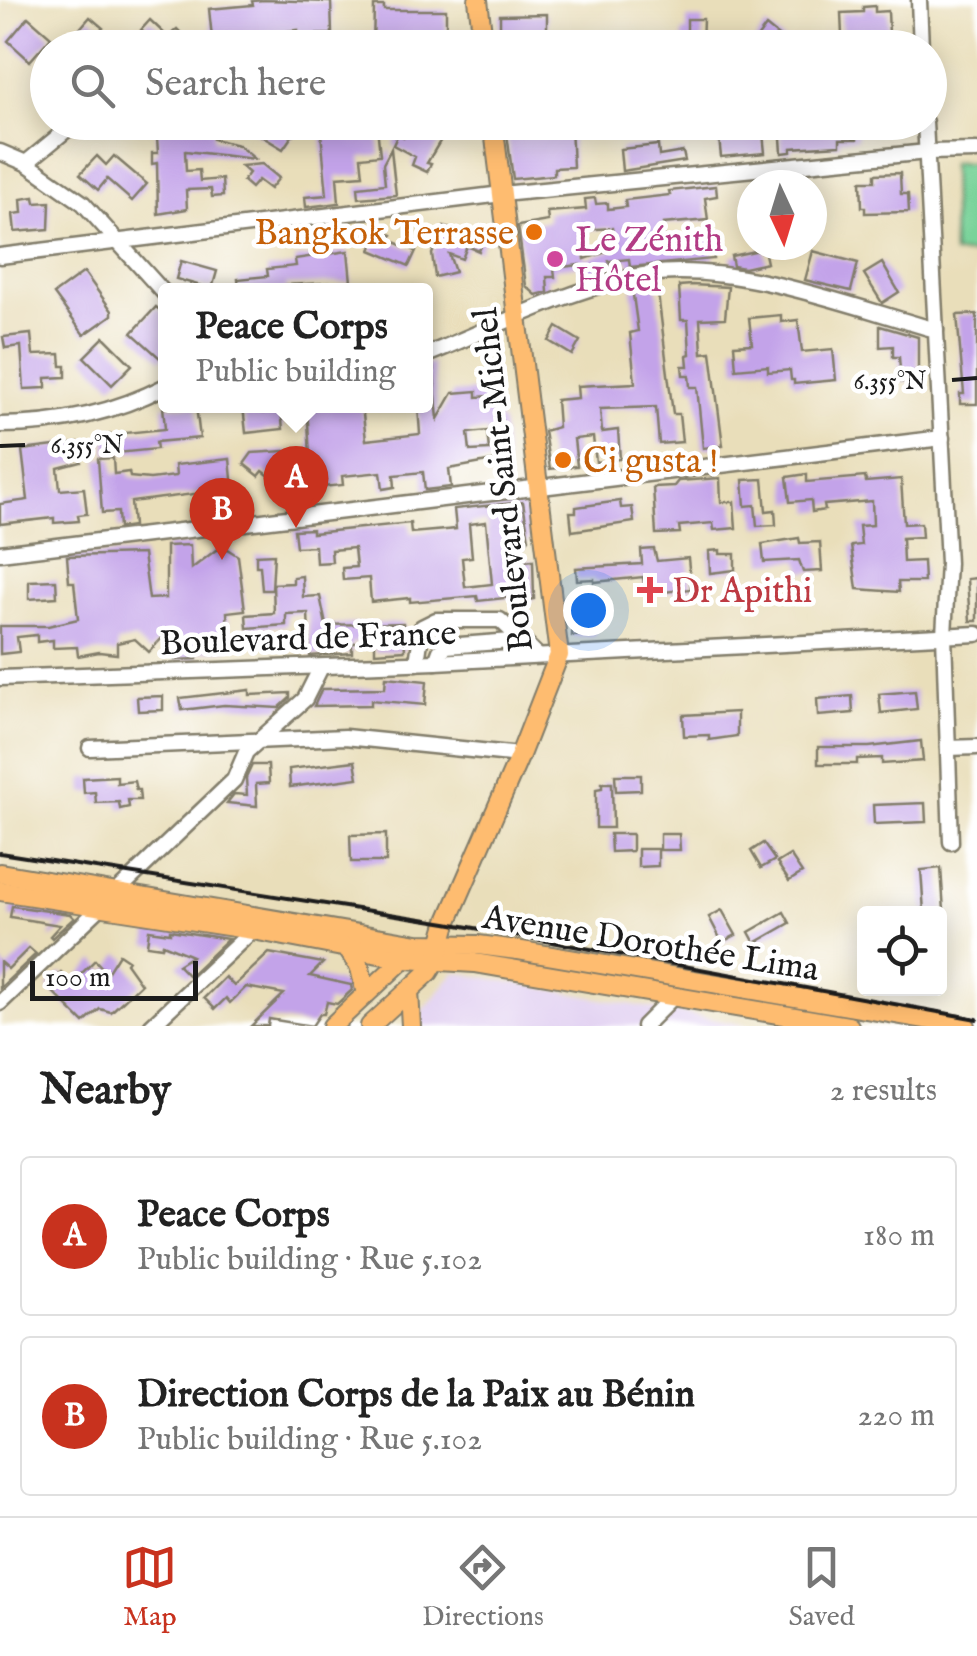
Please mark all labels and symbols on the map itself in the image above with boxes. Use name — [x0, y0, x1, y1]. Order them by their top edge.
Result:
north arrow — [737, 170, 827, 260]
place label: Bangkok Terrasse — [255, 212, 514, 257]
place label: Le Zénith Hôtel — [575, 219, 723, 304]
marker: Bangkok Terrasse — [523, 221, 545, 243]
marker: Le Zénith Hôtel — [544, 248, 566, 270]
street label: Boulevard Saint-Michel — [464, 305, 545, 654]
text: 6.355°N — [854, 366, 926, 398]
text: 6.355°N — [51, 430, 123, 462]
place label: Ci gusta ! — [583, 440, 719, 485]
pin: A — [264, 446, 328, 528]
marker: Ci gusta ! — [552, 449, 574, 471]
pin: B — [190, 478, 254, 560]
place label: Dr Apithi — [672, 570, 812, 615]
marker: Dr Apithi — [637, 577, 663, 603]
your location — [563, 585, 614, 636]
street label: Boulevard de France — [159, 612, 457, 667]
street label: Avenue Dorothée Lima — [478, 896, 823, 993]
scale bar — [30, 956, 198, 1000]

